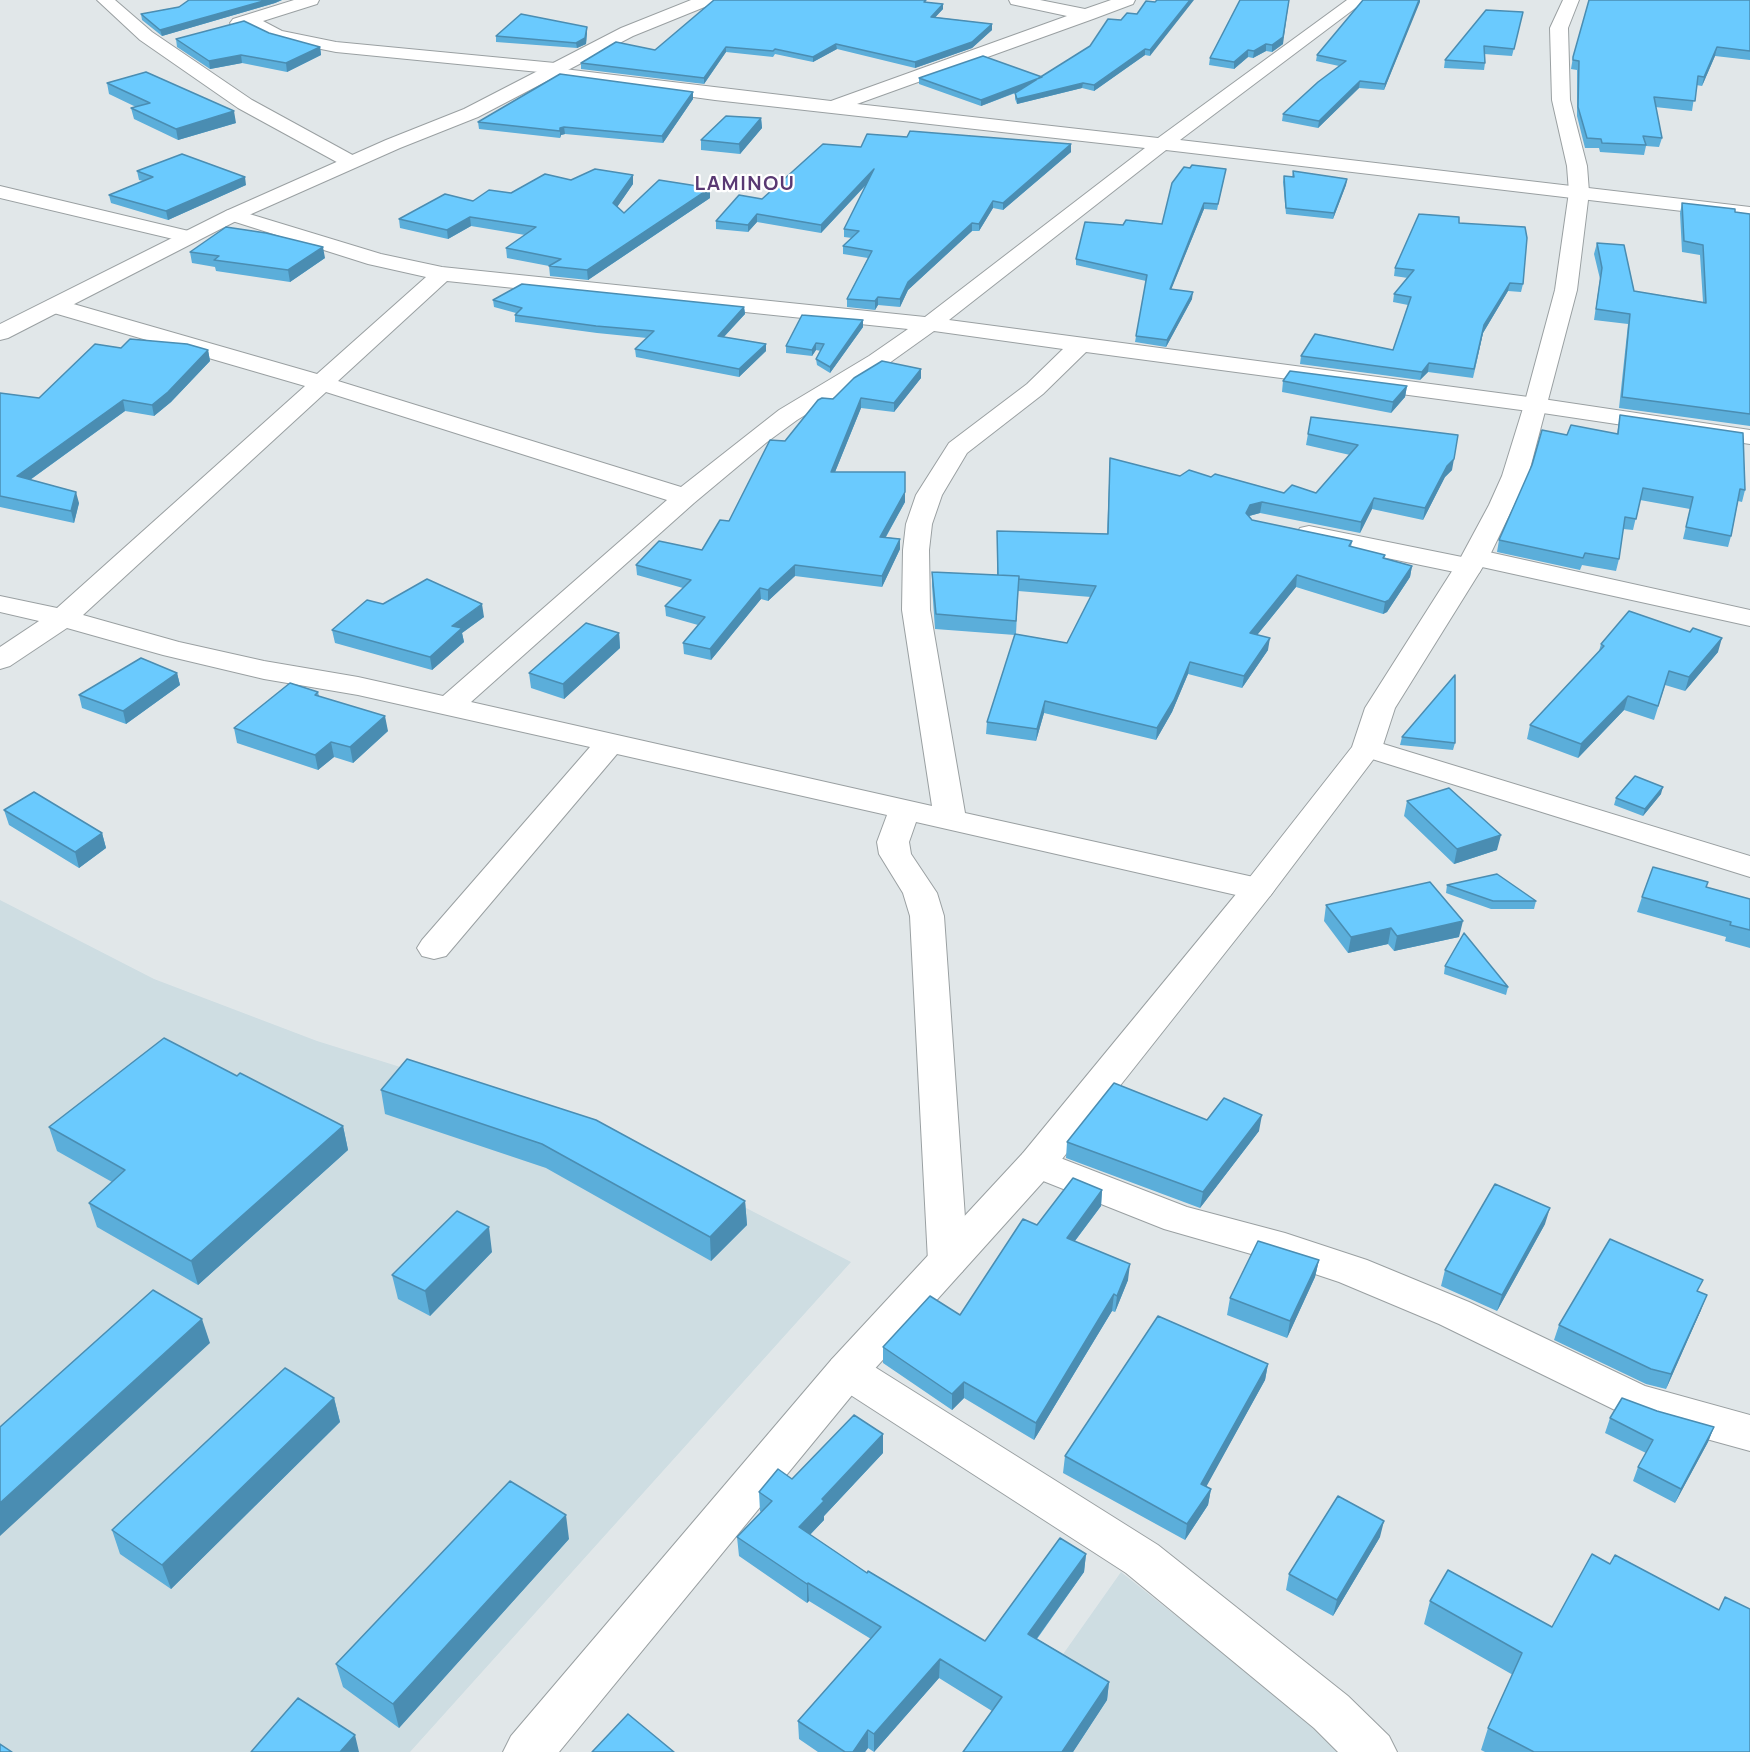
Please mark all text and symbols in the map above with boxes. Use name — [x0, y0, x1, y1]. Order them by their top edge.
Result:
district label: LAMINOU — [694, 172, 796, 196]

